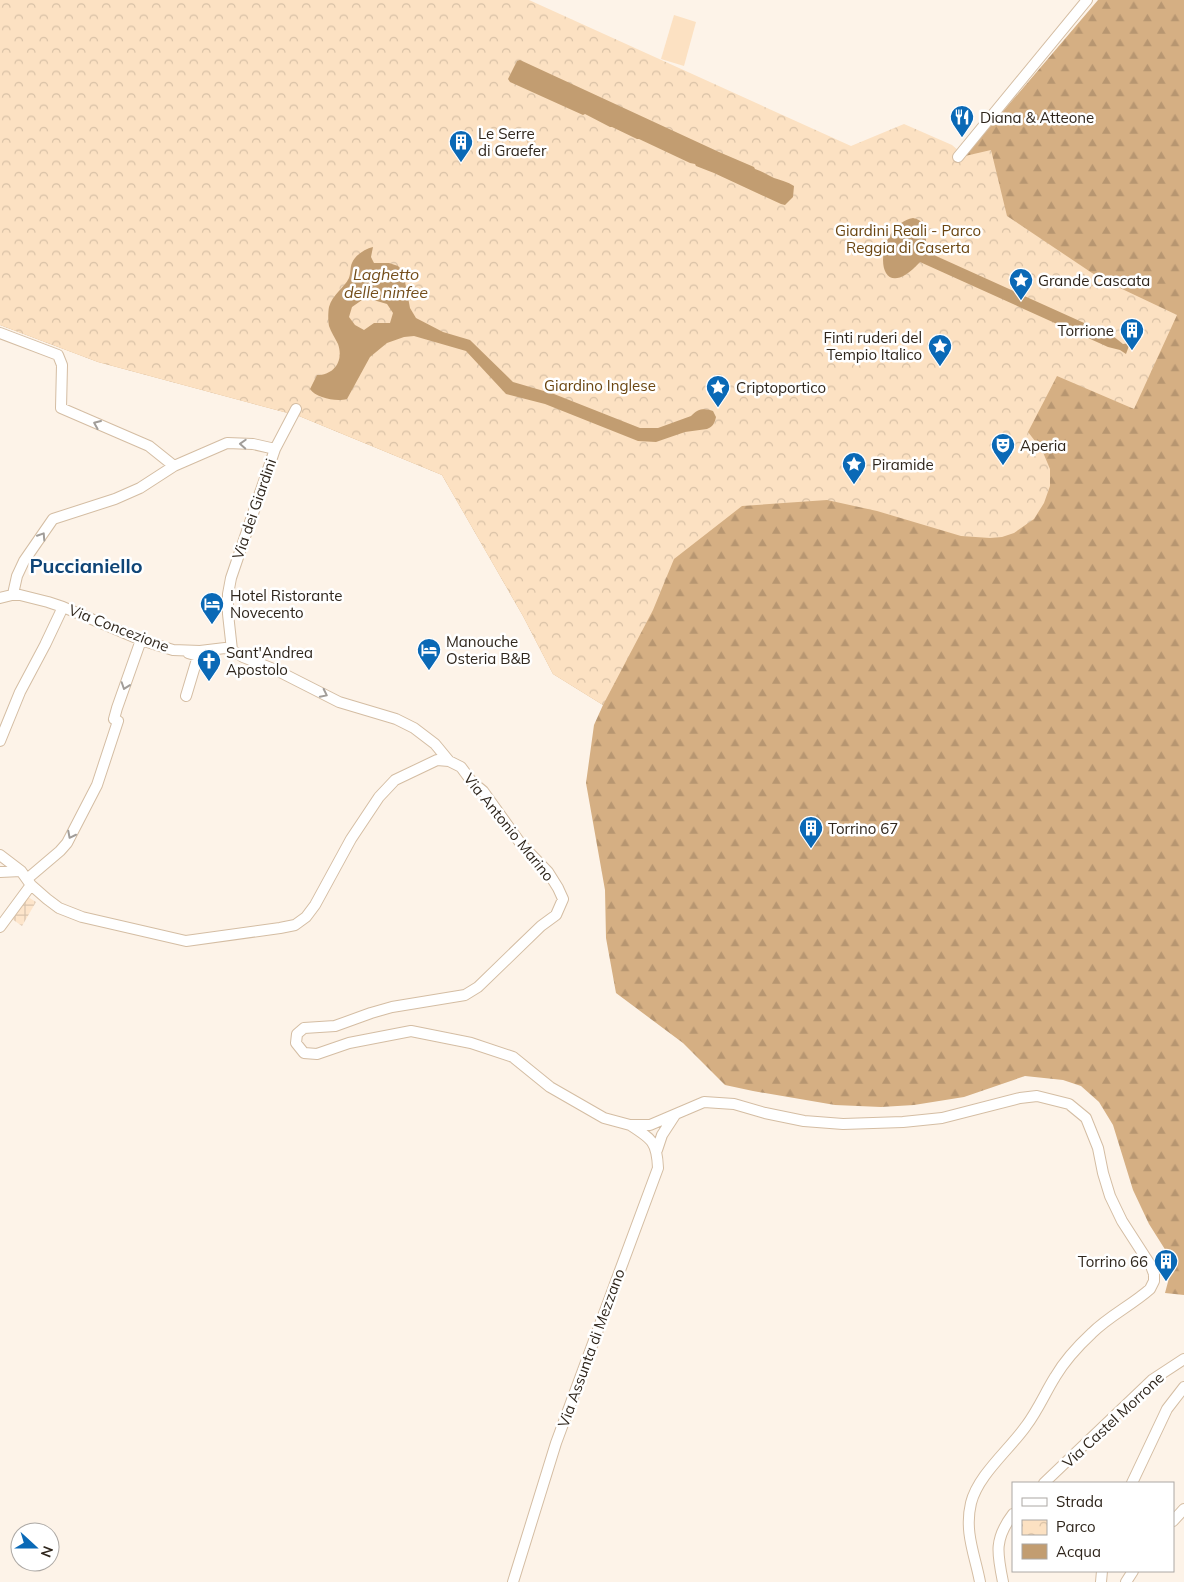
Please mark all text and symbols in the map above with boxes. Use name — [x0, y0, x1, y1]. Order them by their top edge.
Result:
restaurant icon: Diana & Atteone — [949, 104, 975, 138]
place label: Diana & Atteone — [980, 108, 1094, 127]
place label: Le Serre di Graefer — [478, 124, 547, 160]
building icon: Le Serre di Graefer — [448, 129, 474, 163]
park label: Giardini Reali - Parco Reggia di Caserta — [835, 221, 981, 257]
water label: Laghetto delle ninfee — [344, 264, 428, 302]
place icon: Grande Cascata — [1008, 267, 1034, 301]
place label: Grande Cascata — [1038, 271, 1150, 290]
building icon: Torrione — [1119, 317, 1145, 351]
place label: Torrione — [1058, 321, 1114, 340]
place label: Finti ruderi del Tempio Italico — [824, 328, 922, 364]
place icon: Finti ruderi del Tempio Italico — [927, 333, 953, 367]
place icon: Criptoportico — [705, 374, 731, 408]
park label: Giardino Inglese — [544, 376, 656, 395]
place label: Criptoportico — [736, 378, 826, 397]
one-way arrow — [93, 419, 102, 430]
theatre icon: Aperia — [990, 432, 1016, 466]
place label: Aperia — [1020, 436, 1066, 455]
one-way arrow — [239, 438, 247, 449]
place icon: Piramide — [841, 451, 867, 485]
place label: Piramide — [872, 455, 934, 474]
street label: Via dei Giardini — [228, 456, 280, 562]
one-way arrow — [36, 532, 45, 542]
district label: Puccianiello — [29, 553, 143, 578]
place label: Hotel Ristorante Novecento — [230, 586, 342, 622]
hotel icon: Hotel Ristorante Novecento — [199, 591, 225, 625]
street label: Via Concezione — [66, 600, 172, 656]
place label: Manouche Osteria B&B — [446, 632, 531, 668]
hotel icon: Manouche Osteria B&B — [416, 637, 442, 671]
place label: Sant'Andrea Apostolo — [226, 643, 313, 679]
church icon: Sant'Andrea Apostolo — [196, 648, 222, 682]
one-way arrow — [121, 681, 131, 689]
one-way arrow — [319, 688, 328, 698]
street label: Via Antonio Marino — [460, 769, 558, 885]
building icon: Torrino 67 — [798, 815, 824, 849]
place label: Torrino 67 — [828, 819, 898, 838]
one-way arrow — [67, 830, 77, 839]
building icon: Torrino 66 — [1153, 1248, 1179, 1282]
place label: Torrino 66 — [1078, 1252, 1148, 1271]
street label: Via Assunta di Mezzano — [553, 1266, 629, 1430]
street label: Via Castel Morrone — [1058, 1368, 1168, 1472]
legend — [1012, 1482, 1174, 1572]
text: Strada — [1056, 1492, 1103, 1511]
text: Parco — [1056, 1517, 1096, 1536]
north arrow — [10, 1522, 60, 1572]
text: Acqua — [1056, 1542, 1101, 1561]
text: N — [37, 1543, 57, 1560]

